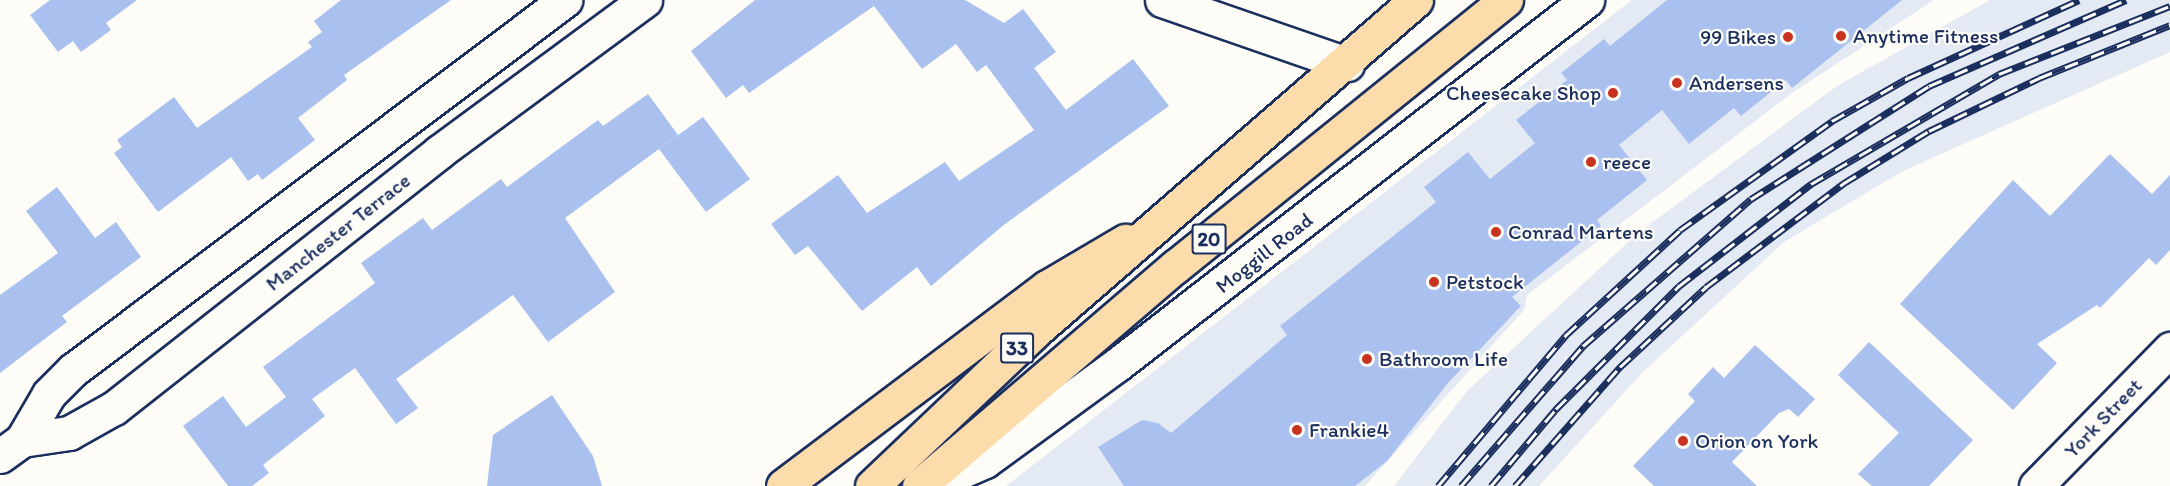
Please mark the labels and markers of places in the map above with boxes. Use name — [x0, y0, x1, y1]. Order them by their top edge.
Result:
place label: Anytime Fitness — [1853, 23, 1998, 49]
place label: 99 Bikes — [1700, 24, 1776, 50]
marker: Anytime Fitness — [1834, 29, 1848, 43]
marker: 99 Bikes — [1781, 30, 1795, 44]
place label: Andersens — [1689, 70, 1784, 96]
marker: Andersens — [1670, 76, 1684, 90]
place label: Cheesecake Shop — [1446, 80, 1601, 106]
marker: Cheesecake Shop — [1606, 86, 1620, 100]
place label: reece — [1603, 149, 1651, 175]
marker: reece — [1584, 155, 1598, 169]
place label: Conrad Martens — [1508, 219, 1653, 245]
marker: Conrad Martens — [1489, 225, 1503, 239]
place label: Petstock — [1446, 269, 1524, 295]
marker: Petstock — [1427, 275, 1441, 289]
place label: Bathroom Life — [1379, 346, 1508, 372]
marker: Bathroom Life — [1360, 352, 1374, 366]
place label: Frankie4 — [1309, 417, 1389, 443]
marker: Frankie4 — [1290, 423, 1304, 437]
place label: Orion on York — [1695, 428, 1818, 454]
marker: Orion on York — [1676, 434, 1690, 448]

